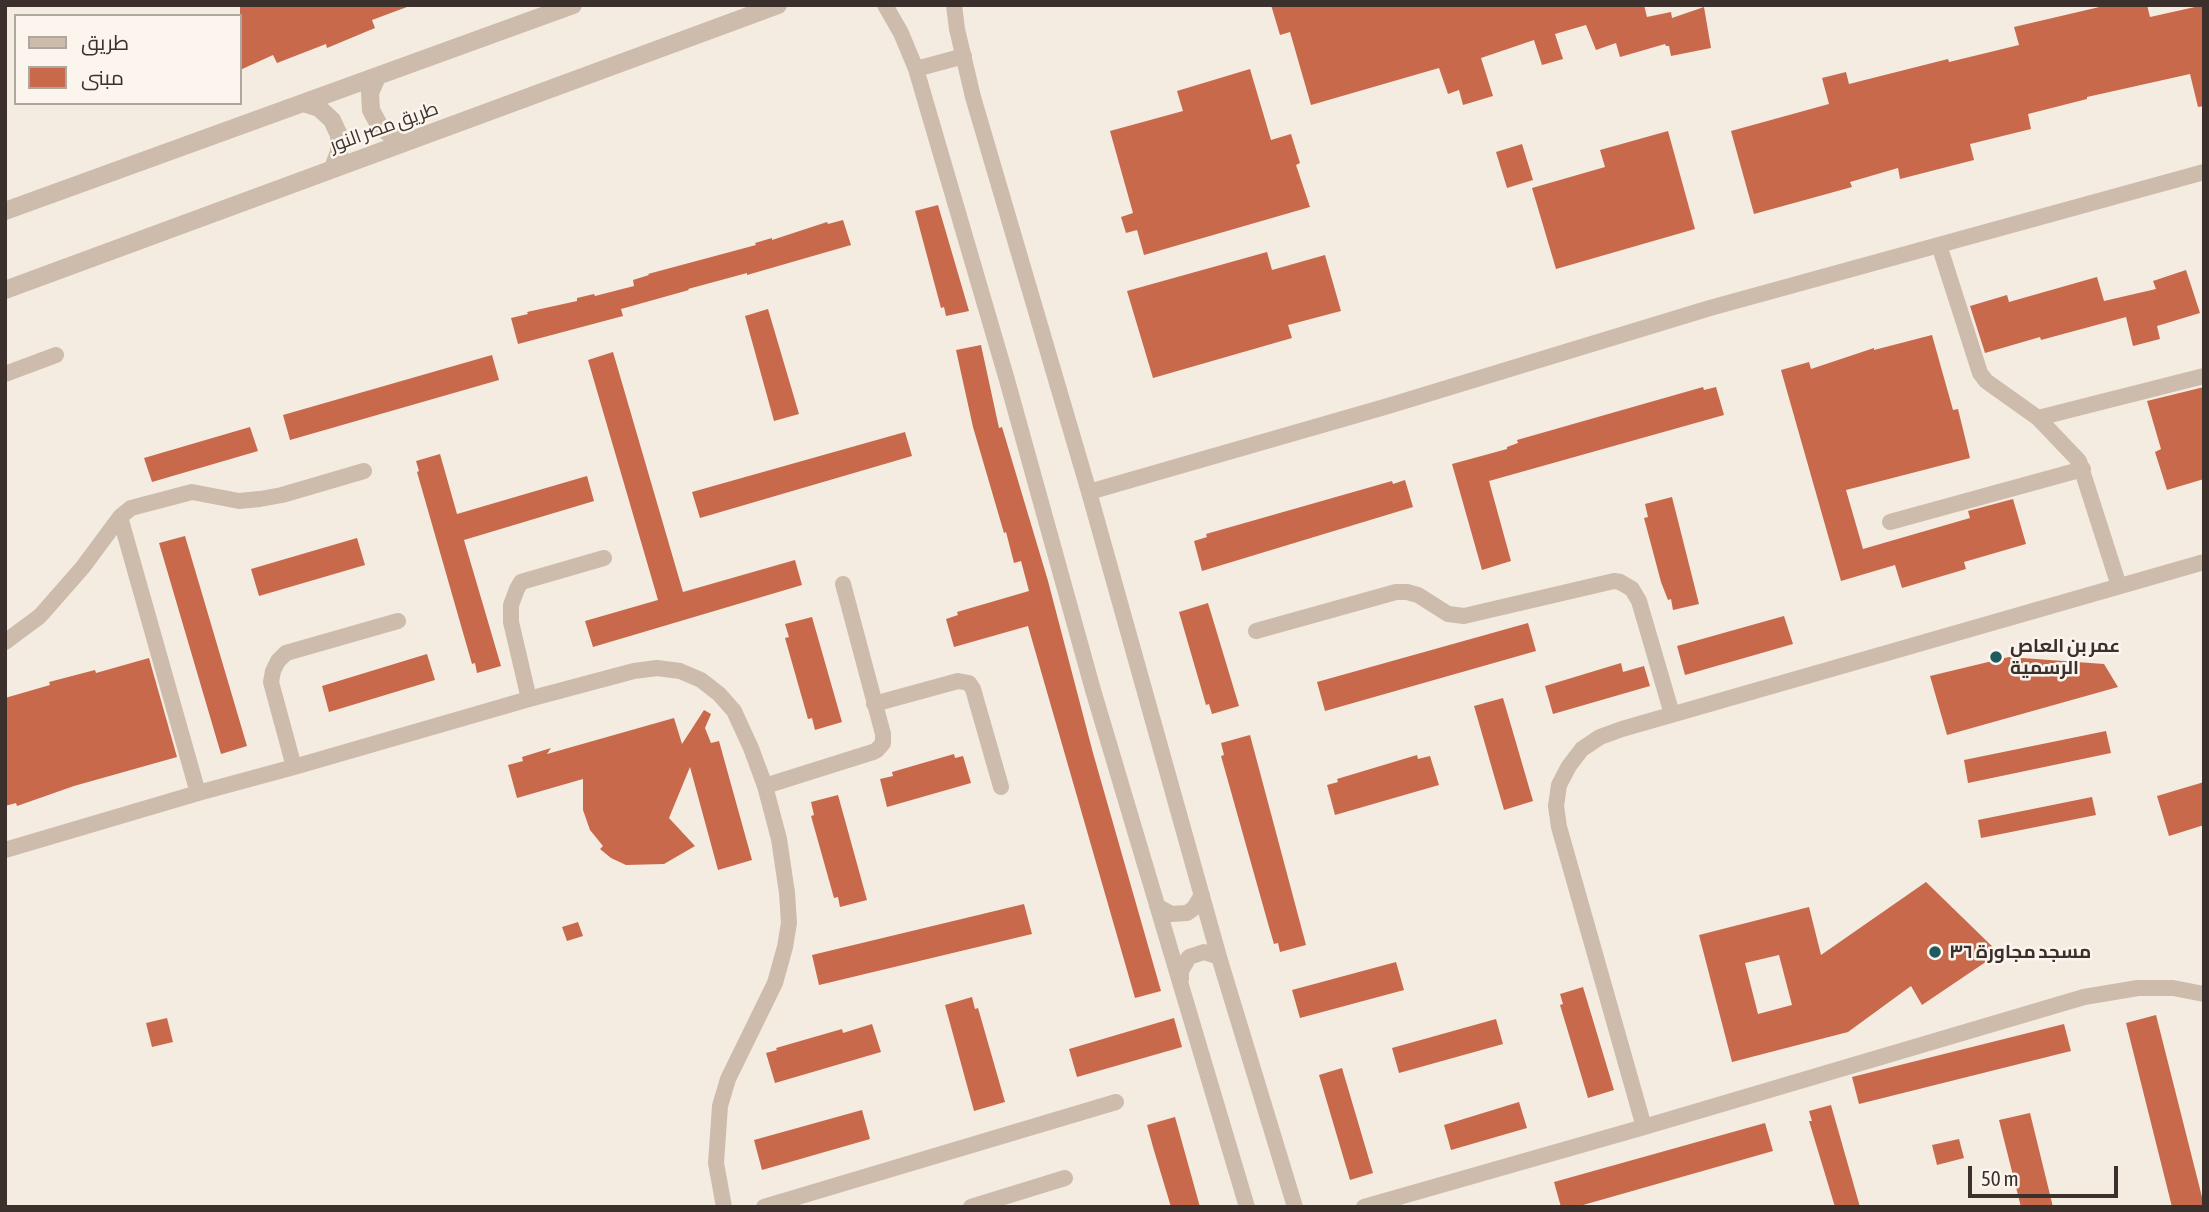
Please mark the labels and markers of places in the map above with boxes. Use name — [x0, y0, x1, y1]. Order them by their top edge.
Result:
place label: عمر بن العاص الرسمية — [2010, 635, 2120, 679]
marker: عمر بن العاص الرسمية — [1988, 649, 2004, 665]
place label: مسجد مجاورة ٣٦ — [1949, 941, 2091, 963]
marker: مسجد مجاورة ٣٦ — [1927, 944, 1943, 960]

